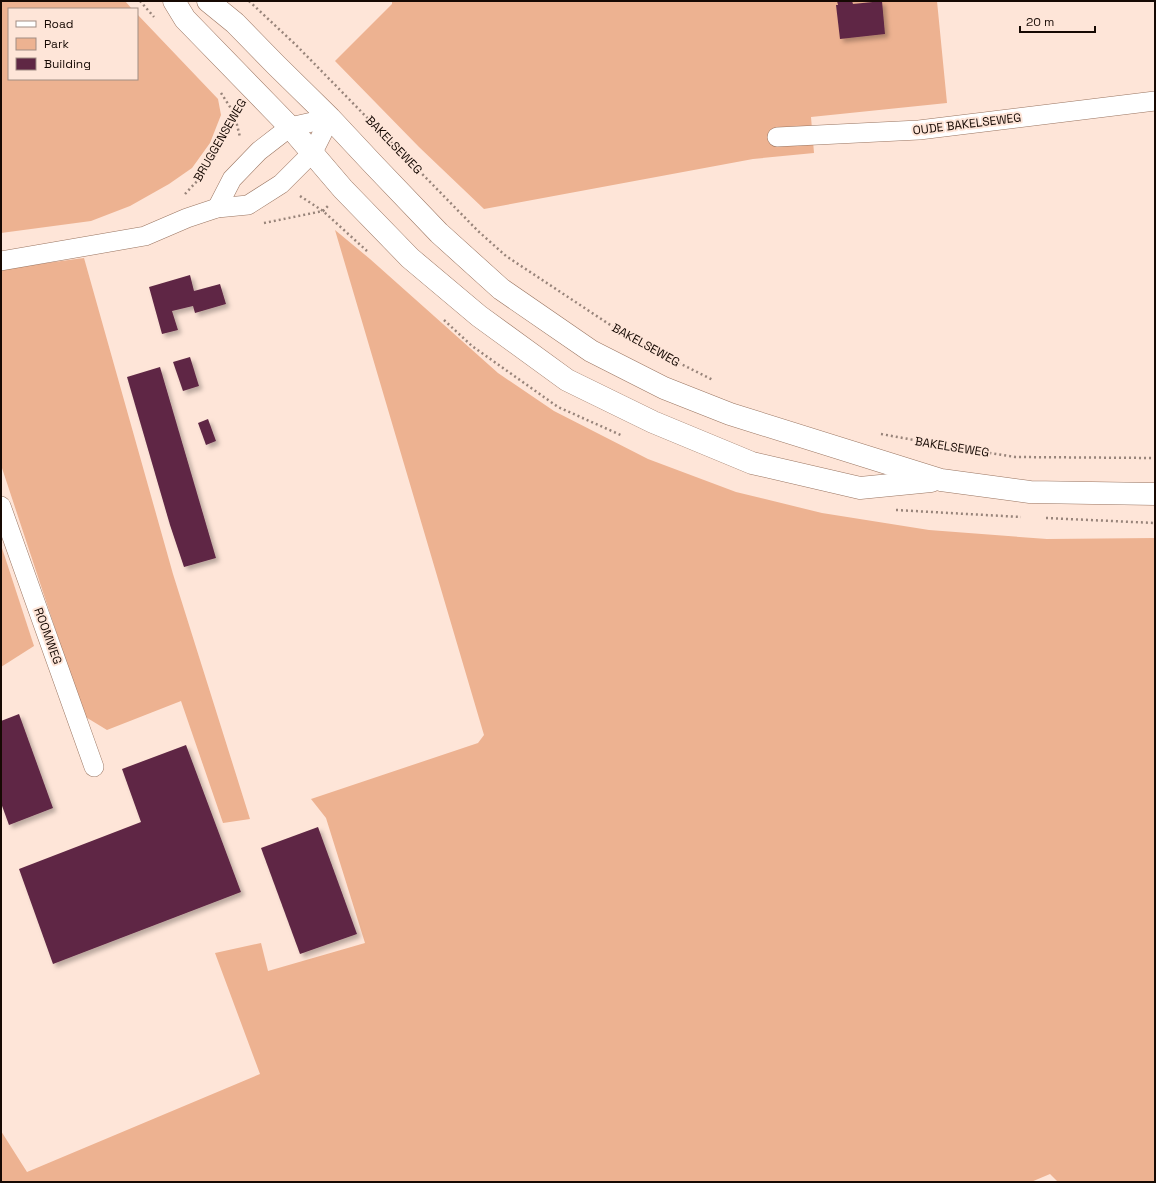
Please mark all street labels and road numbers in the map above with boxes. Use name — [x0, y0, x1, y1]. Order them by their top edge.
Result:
street label: BRUGGENSEWEG — [190, 96, 250, 184]
street label: OUDE BAKELSEWEG — [912, 109, 1022, 139]
street label: BAKELSEWEG — [362, 112, 426, 178]
street label: BAKELSEWEG — [609, 320, 683, 370]
street label: BAKELSEWEG — [914, 433, 991, 461]
street label: ROOMWEG — [30, 605, 66, 667]

